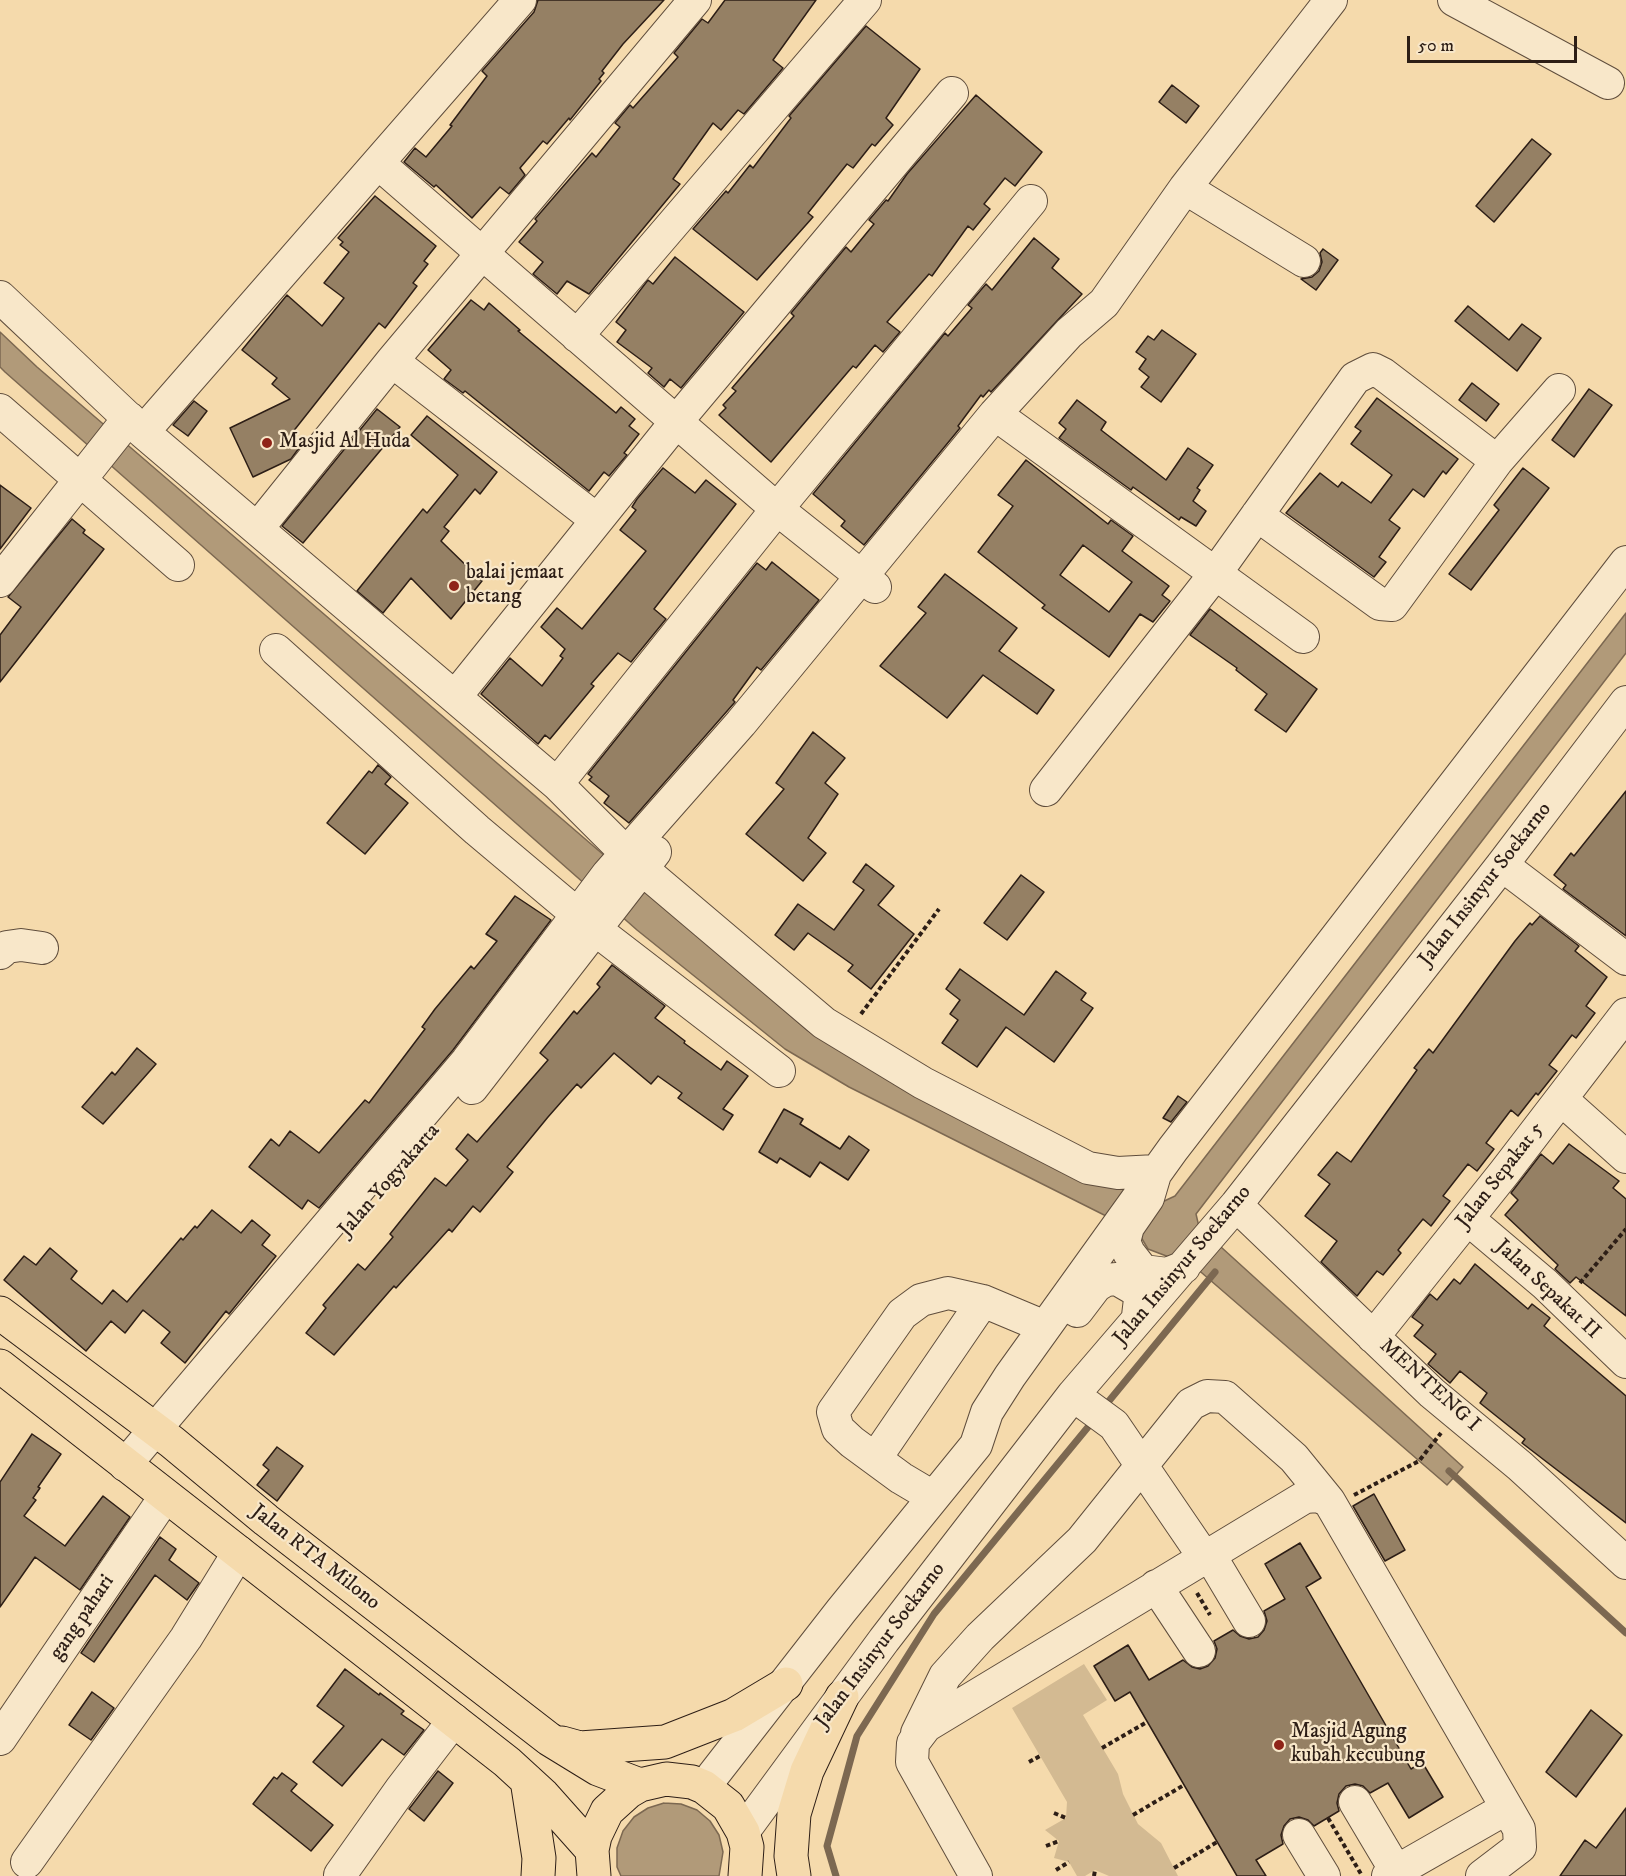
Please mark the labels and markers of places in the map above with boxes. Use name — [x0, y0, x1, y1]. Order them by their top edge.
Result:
place label: Masjid Al Huda — [279, 430, 411, 456]
marker: Masjid Al Huda — [260, 436, 274, 450]
place label: balai jemaat betang — [466, 561, 564, 611]
marker: balai jemaat betang — [447, 579, 461, 593]
place label: Masjid Agung kubah kecubung — [1291, 1720, 1425, 1770]
marker: Masjid Agung kubah kecubung — [1272, 1738, 1286, 1752]

